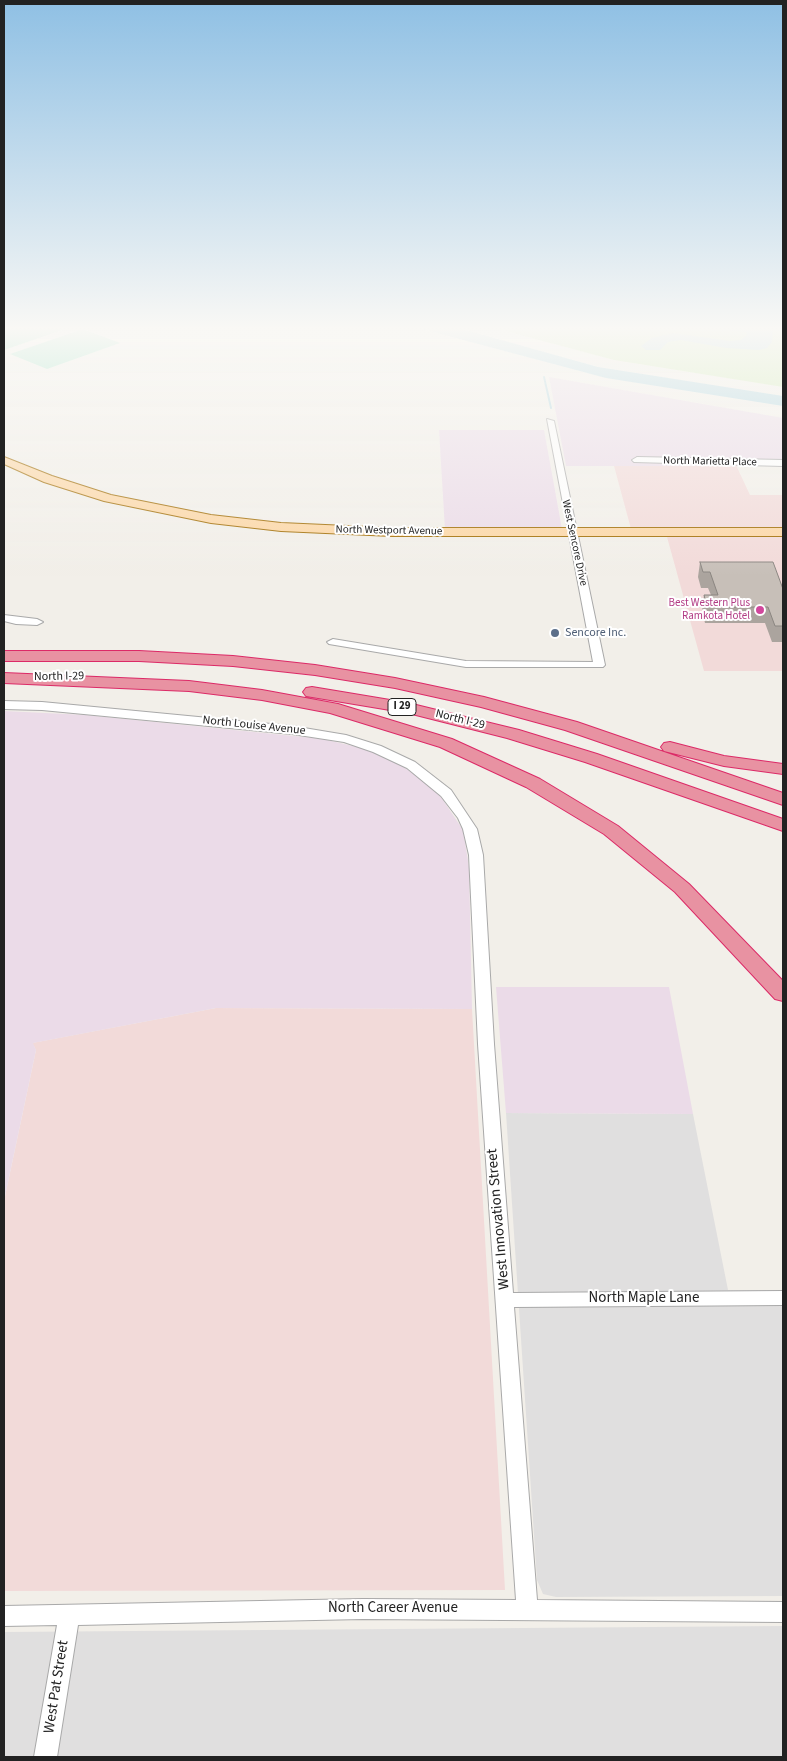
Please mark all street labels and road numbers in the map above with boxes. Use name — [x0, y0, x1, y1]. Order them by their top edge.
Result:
street label: North Marietta Place — [663, 455, 757, 469]
street label: West Sencore Drive — [558, 499, 590, 587]
street label: North Westport Avenue — [336, 523, 442, 539]
street label: North I-29 — [34, 669, 84, 685]
road number: I 29 — [388, 699, 416, 716]
street label: North I-29 — [434, 707, 486, 733]
street label: North Louise Avenue — [202, 713, 306, 739]
street label: West Innovation Street — [484, 1148, 514, 1290]
street label: North Maple Lane — [589, 1290, 699, 1308]
street label: North Career Avenue — [328, 1600, 458, 1618]
street label: West Pat Street — [41, 1639, 73, 1735]

